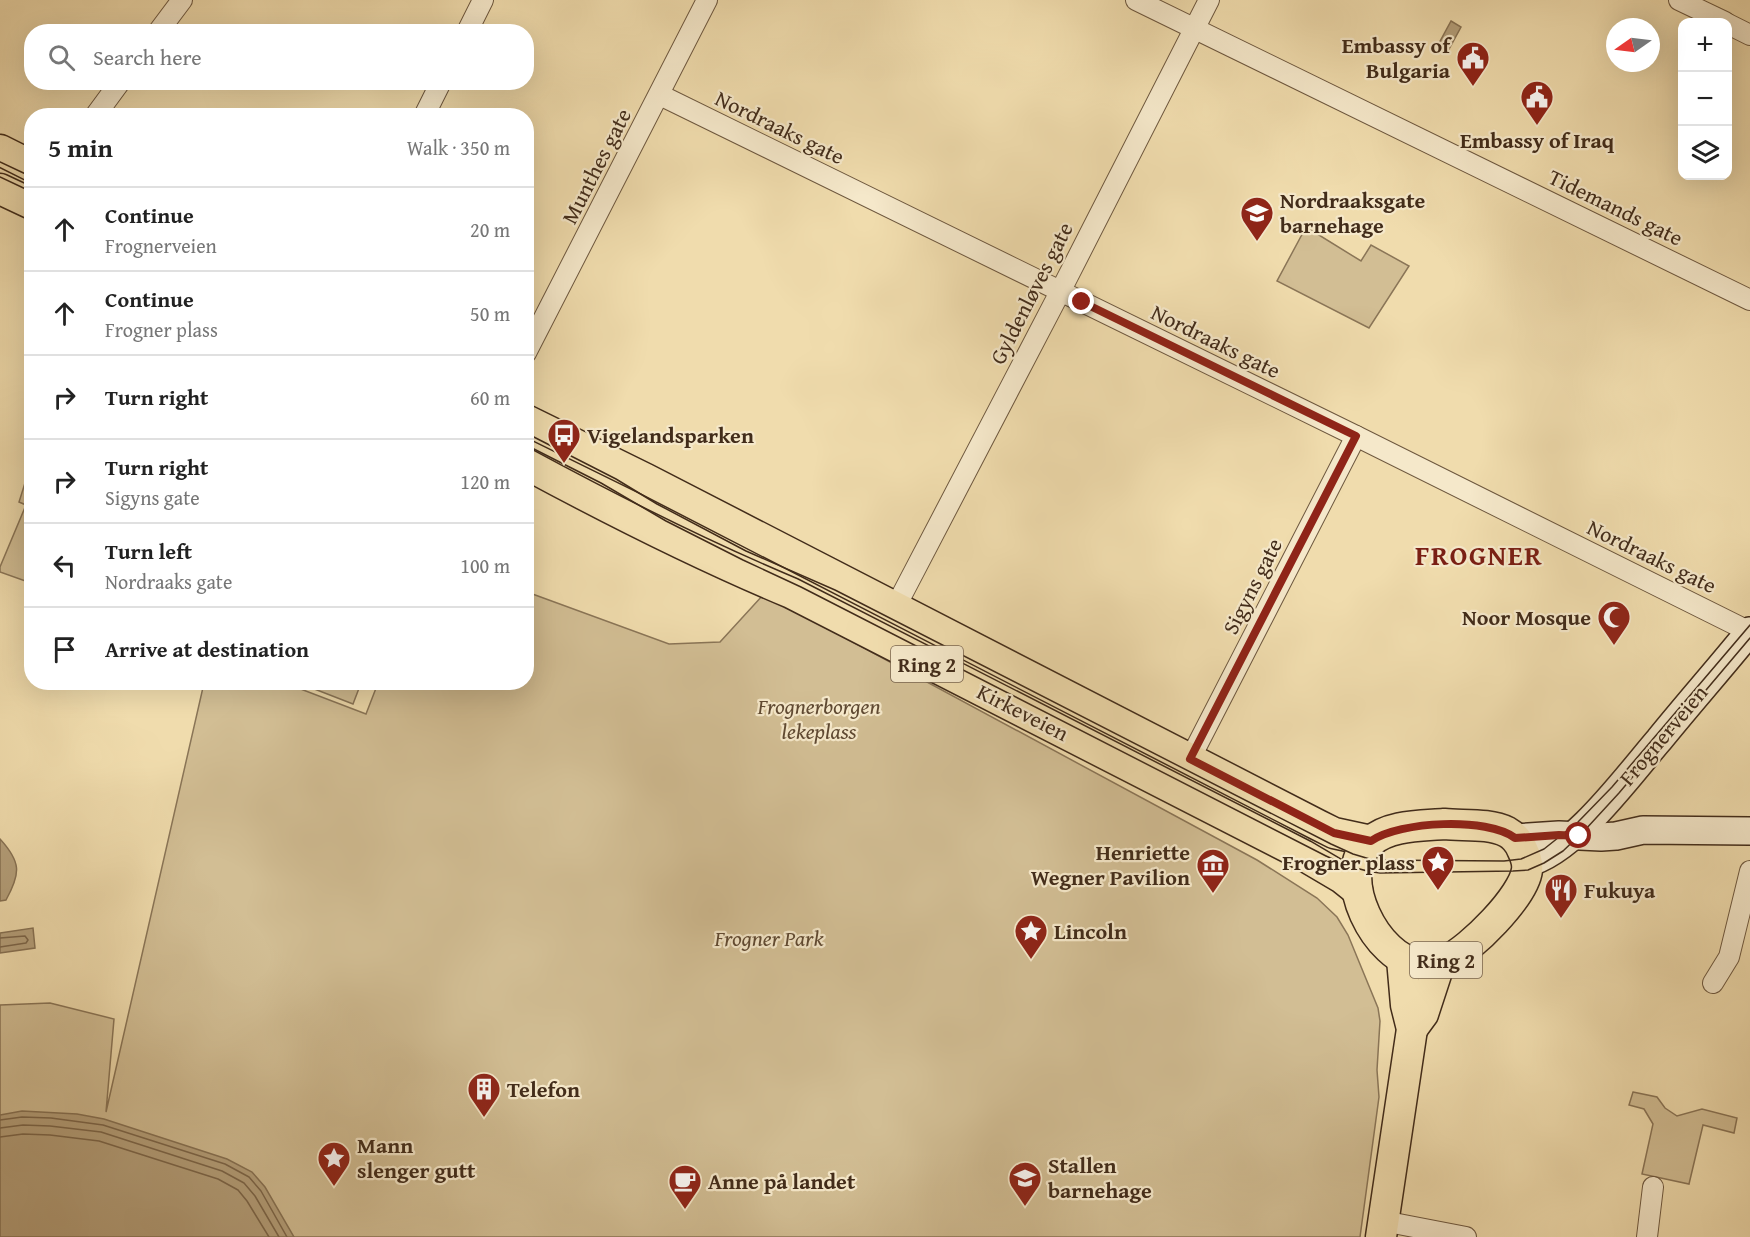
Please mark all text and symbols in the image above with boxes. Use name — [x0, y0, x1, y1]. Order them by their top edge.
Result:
north arrow — [1606, 18, 1660, 72]
map controls — [1678, 18, 1732, 180]
button: + — [1678, 18, 1732, 72]
search box — [24, 24, 534, 90]
place label: Embassy of Bulgaria — [1342, 29, 1452, 86]
public building icon: Embassy of Bulgaria — [1455, 40, 1491, 87]
icon: search — [45, 41, 78, 74]
text: Search here — [93, 41, 202, 73]
button: − — [1678, 72, 1732, 126]
public building icon: Embassy of Iraq — [1519, 79, 1555, 126]
street label: Nordraaks gate — [710, 82, 850, 172]
street label: Munthes gate — [553, 103, 639, 229]
place label: Embassy of Iraq — [1460, 124, 1615, 156]
button: layers — [1678, 126, 1732, 180]
text: 5 min — [48, 128, 113, 167]
text: Walk · 350 m — [407, 133, 510, 162]
street label: Tidemands gate — [1543, 161, 1689, 253]
place label: Nordraaksgate barnehage — [1280, 184, 1426, 241]
school or university icon: Nordraaksgate barnehage — [1239, 195, 1275, 242]
text: Continue — [105, 199, 194, 231]
icon: ahead — [48, 213, 81, 246]
text: 20 m — [470, 215, 510, 244]
street label: Gyldenløves gate — [981, 216, 1081, 370]
text: Frognerveien — [105, 231, 217, 260]
text: Continue — [105, 283, 194, 315]
route end — [1068, 288, 1094, 314]
street label: Nordraaks gate — [1146, 296, 1286, 386]
icon: ahead — [48, 297, 81, 330]
text: 50 m — [470, 299, 510, 328]
text: Frogner plass — [105, 315, 218, 344]
icon: right — [48, 381, 81, 414]
text: Turn right — [105, 381, 208, 413]
text: 60 m — [470, 383, 510, 412]
bus stop icon: Vigelandsparken — [546, 417, 582, 464]
place label: Vigelandsparken — [587, 419, 754, 451]
text: Turn right — [105, 451, 208, 483]
icon: right — [48, 465, 81, 498]
text: 120 m — [460, 467, 510, 496]
text: Sigyns gate — [105, 483, 200, 512]
street label: Nordraaks gate — [1582, 511, 1722, 601]
street label: Sigyns gate — [1214, 532, 1290, 640]
district label: FROGNER — [1415, 534, 1543, 575]
text: Turn left — [105, 535, 192, 567]
icon: left — [48, 549, 81, 582]
text: 100 m — [460, 551, 510, 580]
text: Nordraaks gate — [105, 567, 232, 596]
mosque icon: Noor Mosque — [1596, 599, 1632, 646]
place label: Noor Mosque — [1462, 601, 1591, 633]
icon: arrive — [48, 633, 81, 666]
text: Arrive at destination — [105, 633, 309, 665]
road number: Ring 2 — [891, 646, 963, 682]
street label: Kirkeveien — [972, 675, 1075, 749]
street label: Frognerveien — [1611, 677, 1715, 792]
park label: Frognerborgen lekeplass — [756, 690, 881, 747]
route start — [1565, 822, 1591, 848]
place label: Henriette Wegner Pavilion — [1031, 836, 1190, 893]
place icon: Frogner plass — [1420, 844, 1456, 891]
place label: Frogner plass — [1282, 846, 1415, 878]
museum icon: Henriette Wegner Pavilion — [1195, 847, 1231, 894]
restaurant icon: Fukuya — [1543, 872, 1579, 919]
place label: Fukuya — [1584, 874, 1656, 906]
place icon: Lincoln — [1013, 913, 1049, 960]
place label: Lincoln — [1054, 915, 1127, 947]
park label: Frogner Park — [714, 922, 824, 954]
road number: Ring 2 — [1410, 942, 1482, 978]
building icon: Telefon — [466, 1071, 502, 1118]
place label: Telefon — [507, 1073, 580, 1105]
place label: Mann slenger gutt — [357, 1129, 476, 1186]
place icon: Mann slenger gutt — [316, 1140, 352, 1187]
place label: Stallen barnehage — [1048, 1149, 1152, 1206]
school or university icon: Stallen barnehage — [1007, 1160, 1043, 1207]
cafe icon: Anne på landet — [667, 1163, 703, 1210]
place label: Anne på landet — [708, 1165, 856, 1197]

